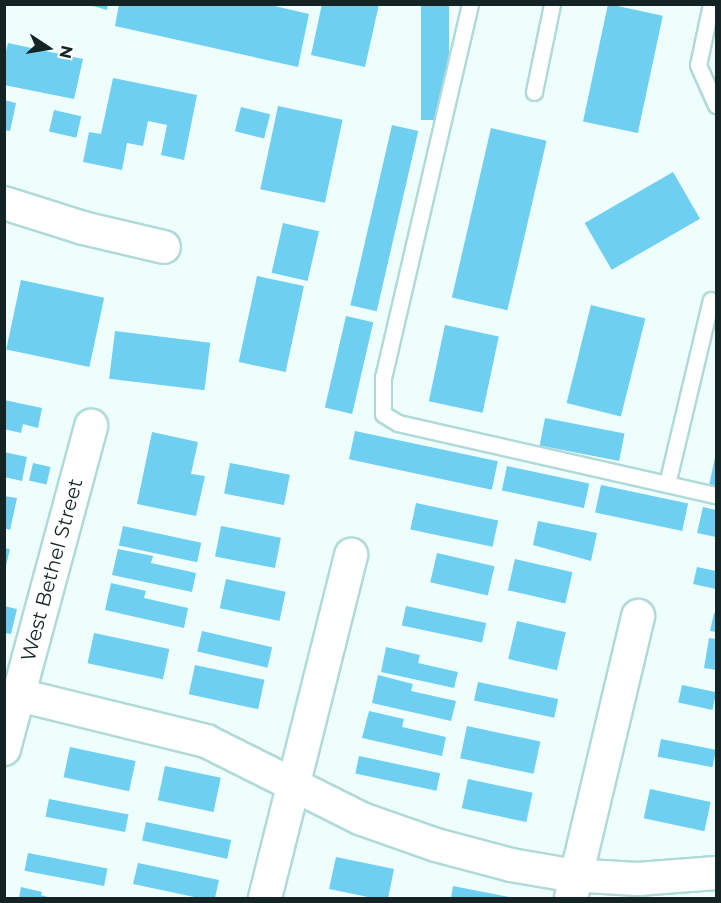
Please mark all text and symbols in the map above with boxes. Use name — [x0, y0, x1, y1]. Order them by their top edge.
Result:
north arrow — [18, 18, 78, 78]
text: N — [55, 44, 77, 60]
street label: West Bethel Street — [16, 476, 88, 664]

